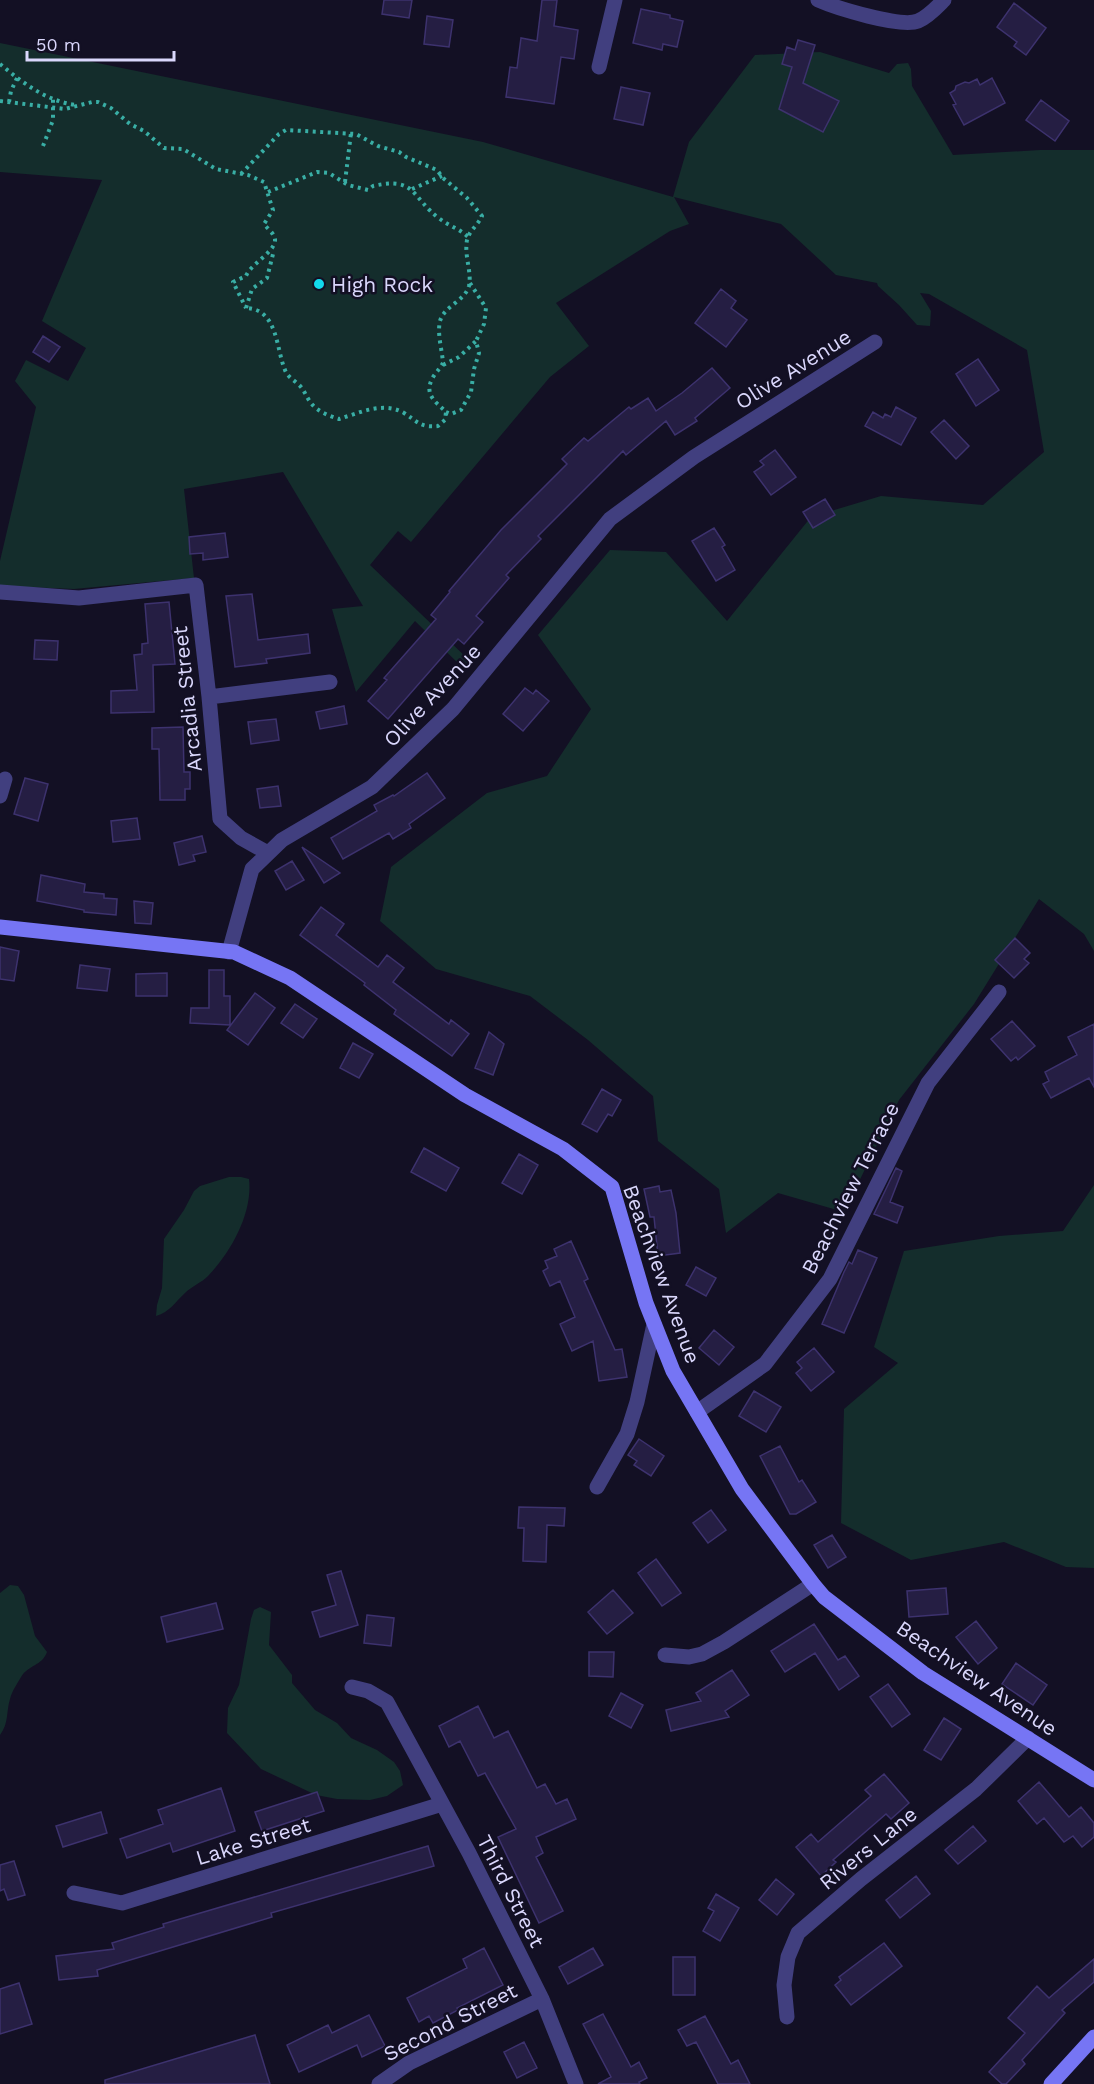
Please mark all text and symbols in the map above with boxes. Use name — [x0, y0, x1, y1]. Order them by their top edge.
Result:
scale bar — [27, 24, 174, 62]
text: 50 m — [36, 34, 81, 55]
place label: High Rock — [331, 272, 433, 297]
marker: High Rock — [312, 277, 326, 291]
street label: Olive Avenue — [731, 324, 855, 414]
street label: Arcadia Street — [167, 625, 207, 773]
street label: Olive Avenue — [378, 638, 486, 752]
street label: Beachview Terrace — [796, 1098, 904, 1278]
street label: Beachview Avenue — [618, 1181, 706, 1367]
street label: Beachview Avenue — [892, 1615, 1062, 1741]
street label: Rivers Lane — [814, 1801, 922, 1895]
street label: Lake Street — [193, 1812, 313, 1870]
street label: Third Street — [472, 1831, 550, 1951]
street label: Second Street — [379, 1978, 521, 2066]

